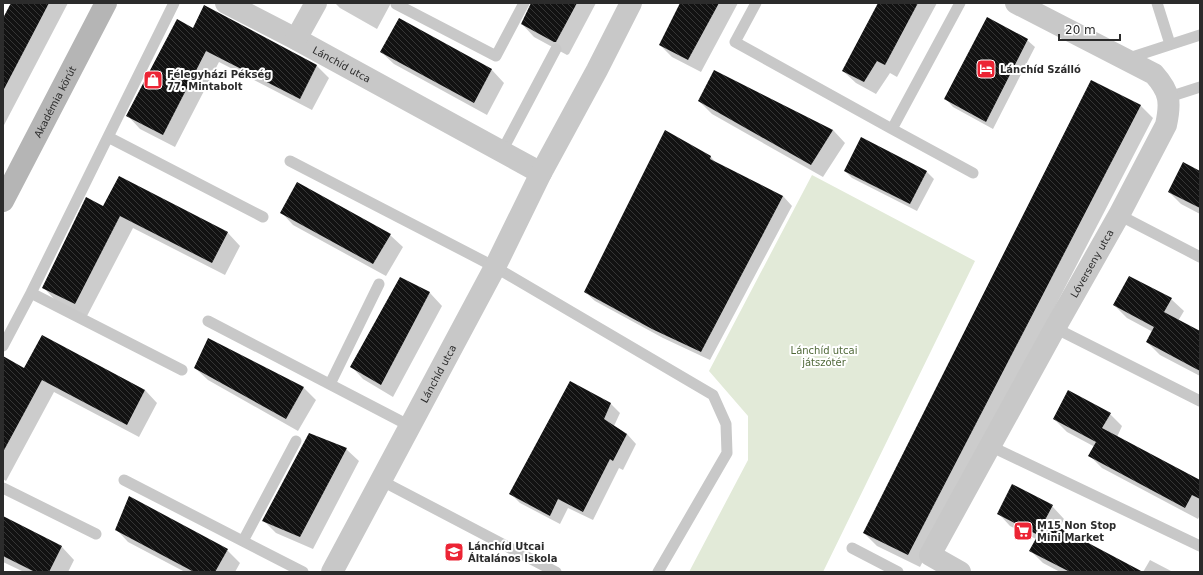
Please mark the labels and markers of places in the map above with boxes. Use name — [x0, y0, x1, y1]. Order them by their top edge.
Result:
hotel icon: Lánchíd Szálló — [975, 58, 997, 80]
place label: Lánchíd Szálló — [1000, 64, 1081, 75]
shop icon: Félegyházi Pékség 77. Mintabolt — [142, 69, 164, 91]
place label: Félegyházi Pékség 77. Mintabolt — [167, 69, 271, 92]
supermarket icon: M15 Non Stop Mini Market — [1012, 520, 1034, 542]
place label: M15 Non Stop Mini Market — [1037, 520, 1116, 543]
school or university icon: Lánchíd Utcai Általános Iskola — [443, 541, 465, 563]
place label: Lánchíd Utcai Általános Iskola — [468, 541, 557, 564]

